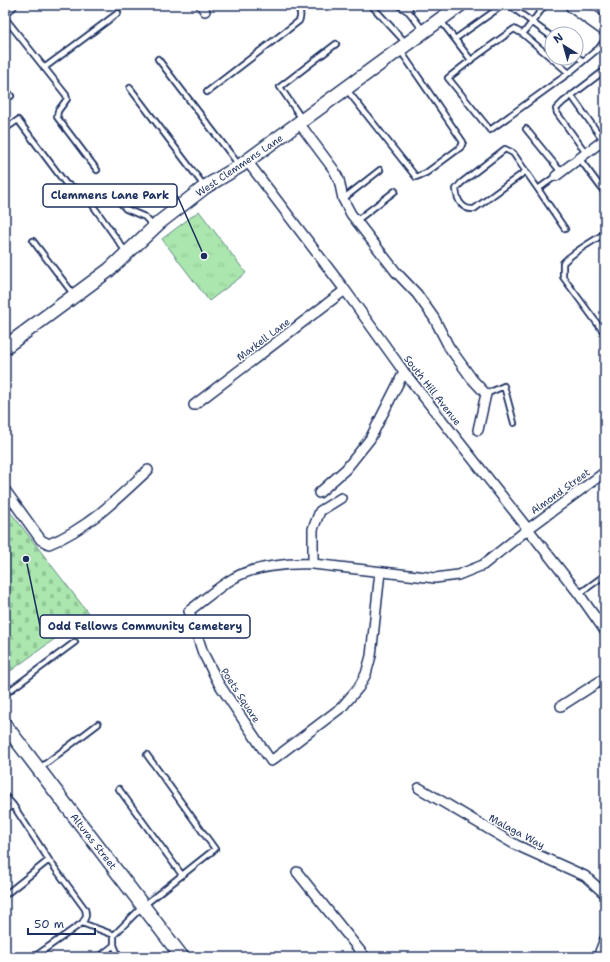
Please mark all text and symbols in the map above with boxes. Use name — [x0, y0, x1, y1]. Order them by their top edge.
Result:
north arrow — [544, 26, 584, 66]
text: N — [550, 30, 567, 47]
street label: West Clemmens Lane — [193, 131, 286, 199]
callout: Clemmens Lane Park — [43, 184, 177, 207]
text: Clemmens Lane Park — [51, 188, 169, 203]
street label: Markell Lane — [234, 315, 293, 364]
street label: South Hill Avenue — [401, 353, 464, 428]
street label: Almond Street — [528, 466, 592, 517]
callout: Odd Fellows Community Cemetery — [40, 615, 250, 638]
text: Odd Fellows Community Cemetery — [48, 619, 242, 634]
street label: Poets Square — [218, 665, 263, 725]
street label: Alturas Street — [68, 810, 120, 872]
street label: Malaga Way — [487, 811, 547, 852]
scale bar — [28, 910, 95, 936]
text: 50 m — [34, 916, 64, 932]

